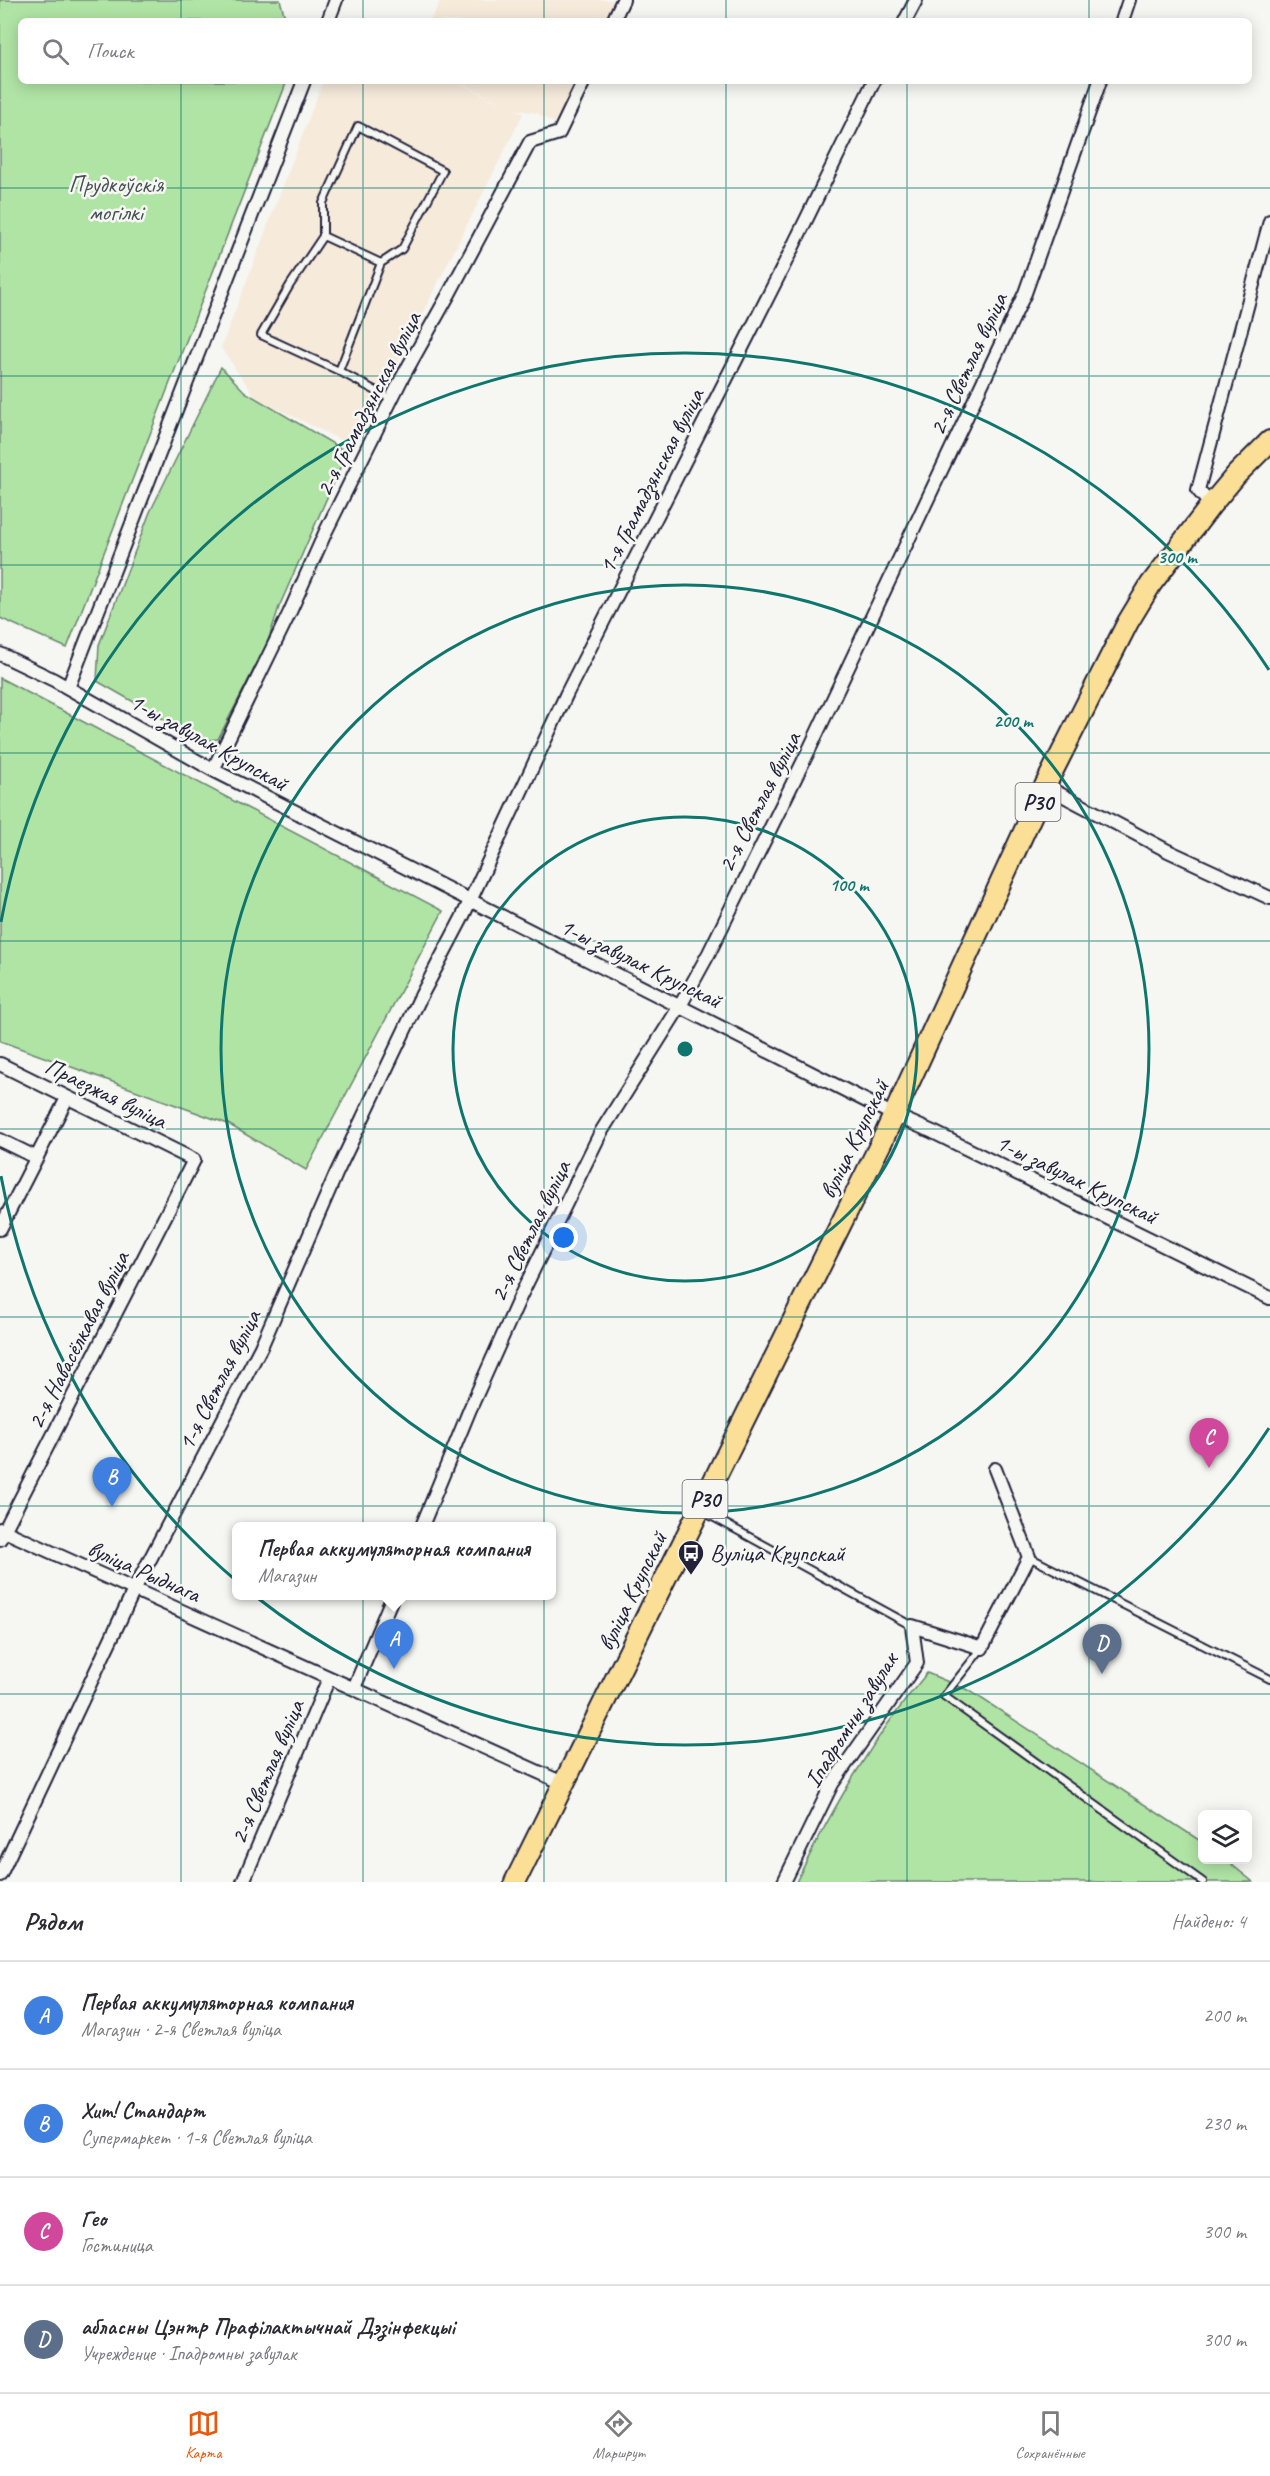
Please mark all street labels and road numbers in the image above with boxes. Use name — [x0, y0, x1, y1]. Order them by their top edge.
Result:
street label: 2-я Светлая вуліца — [922, 287, 1015, 440]
street label: 2-я Грамадзянская вуліца — [308, 305, 429, 502]
street label: 1-я Грамадзянская вуліца — [591, 382, 712, 579]
street label: 1-ы завулак Крупскай — [124, 686, 295, 800]
street label: 2-я Светлая вуліца — [711, 725, 808, 877]
road number: Р30 — [1016, 783, 1060, 821]
street label: 1-ы завулак Крупскай — [555, 911, 729, 1017]
street label: Праезжая вуліца — [40, 1051, 173, 1136]
street label: вуліца Крупскай — [812, 1073, 896, 1203]
street label: 1-ы завулак Крупскай — [991, 1127, 1165, 1233]
street label: 2-я Светлая вуліца — [483, 1154, 578, 1307]
street label: 2-я Навасёлкавая вуліца — [20, 1245, 136, 1434]
street label: 1-я Светлая вуліца — [171, 1303, 268, 1455]
road number: Р30 — [682, 1480, 728, 1518]
street label: вуліца Крупскай — [590, 1525, 674, 1655]
street label: вуліца Рыднага — [83, 1533, 206, 1610]
street label: Іпадромны завулак — [798, 1645, 906, 1794]
street label: 2-я Светлая вуліца — [223, 1694, 311, 1849]

